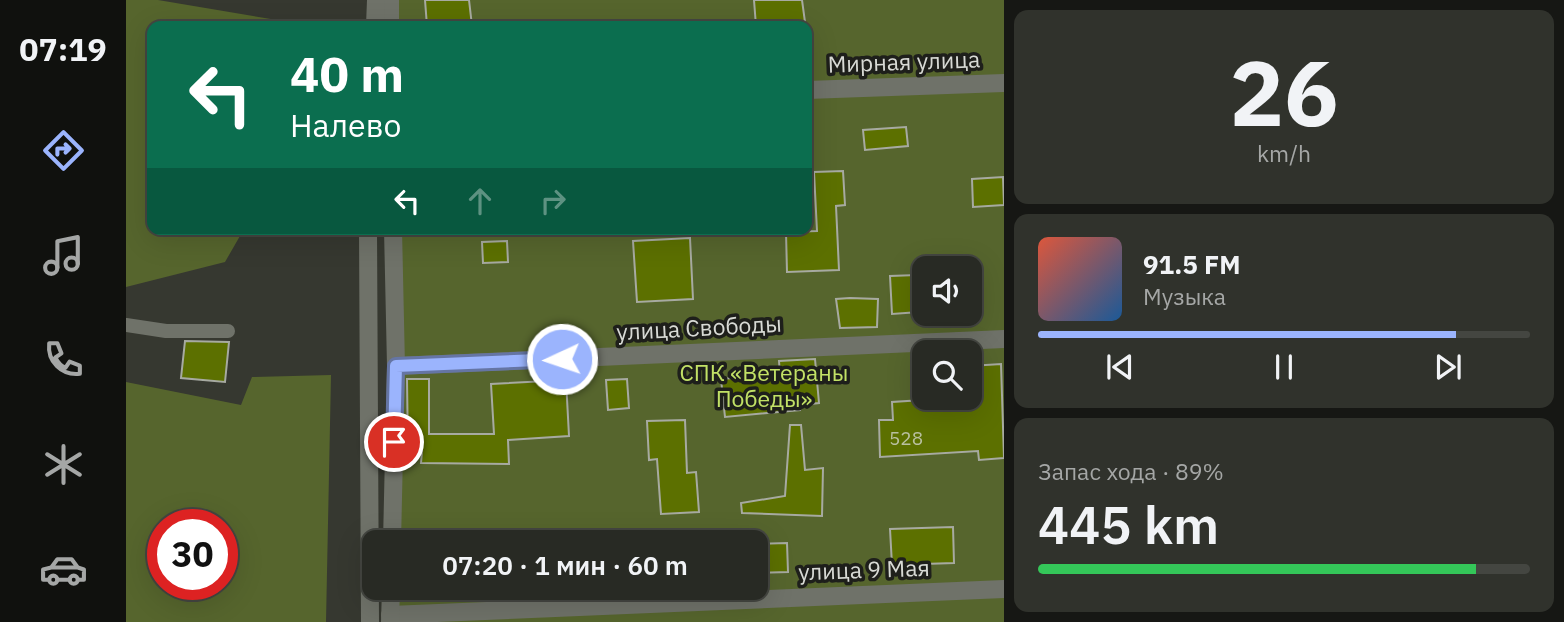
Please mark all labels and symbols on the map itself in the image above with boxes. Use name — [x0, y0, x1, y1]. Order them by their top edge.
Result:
street label: Мирная улица — [827, 43, 981, 79]
street label: улица Свободы — [616, 308, 782, 346]
position arrow — [525, 322, 599, 396]
park label: СПК «Ветераны Победы» — [679, 357, 849, 413]
pin — [364, 412, 424, 472]
house number: 528 — [889, 426, 923, 450]
speed limit sign: 30 — [147, 509, 238, 600]
street label: улица 9 Мая — [798, 552, 930, 586]

